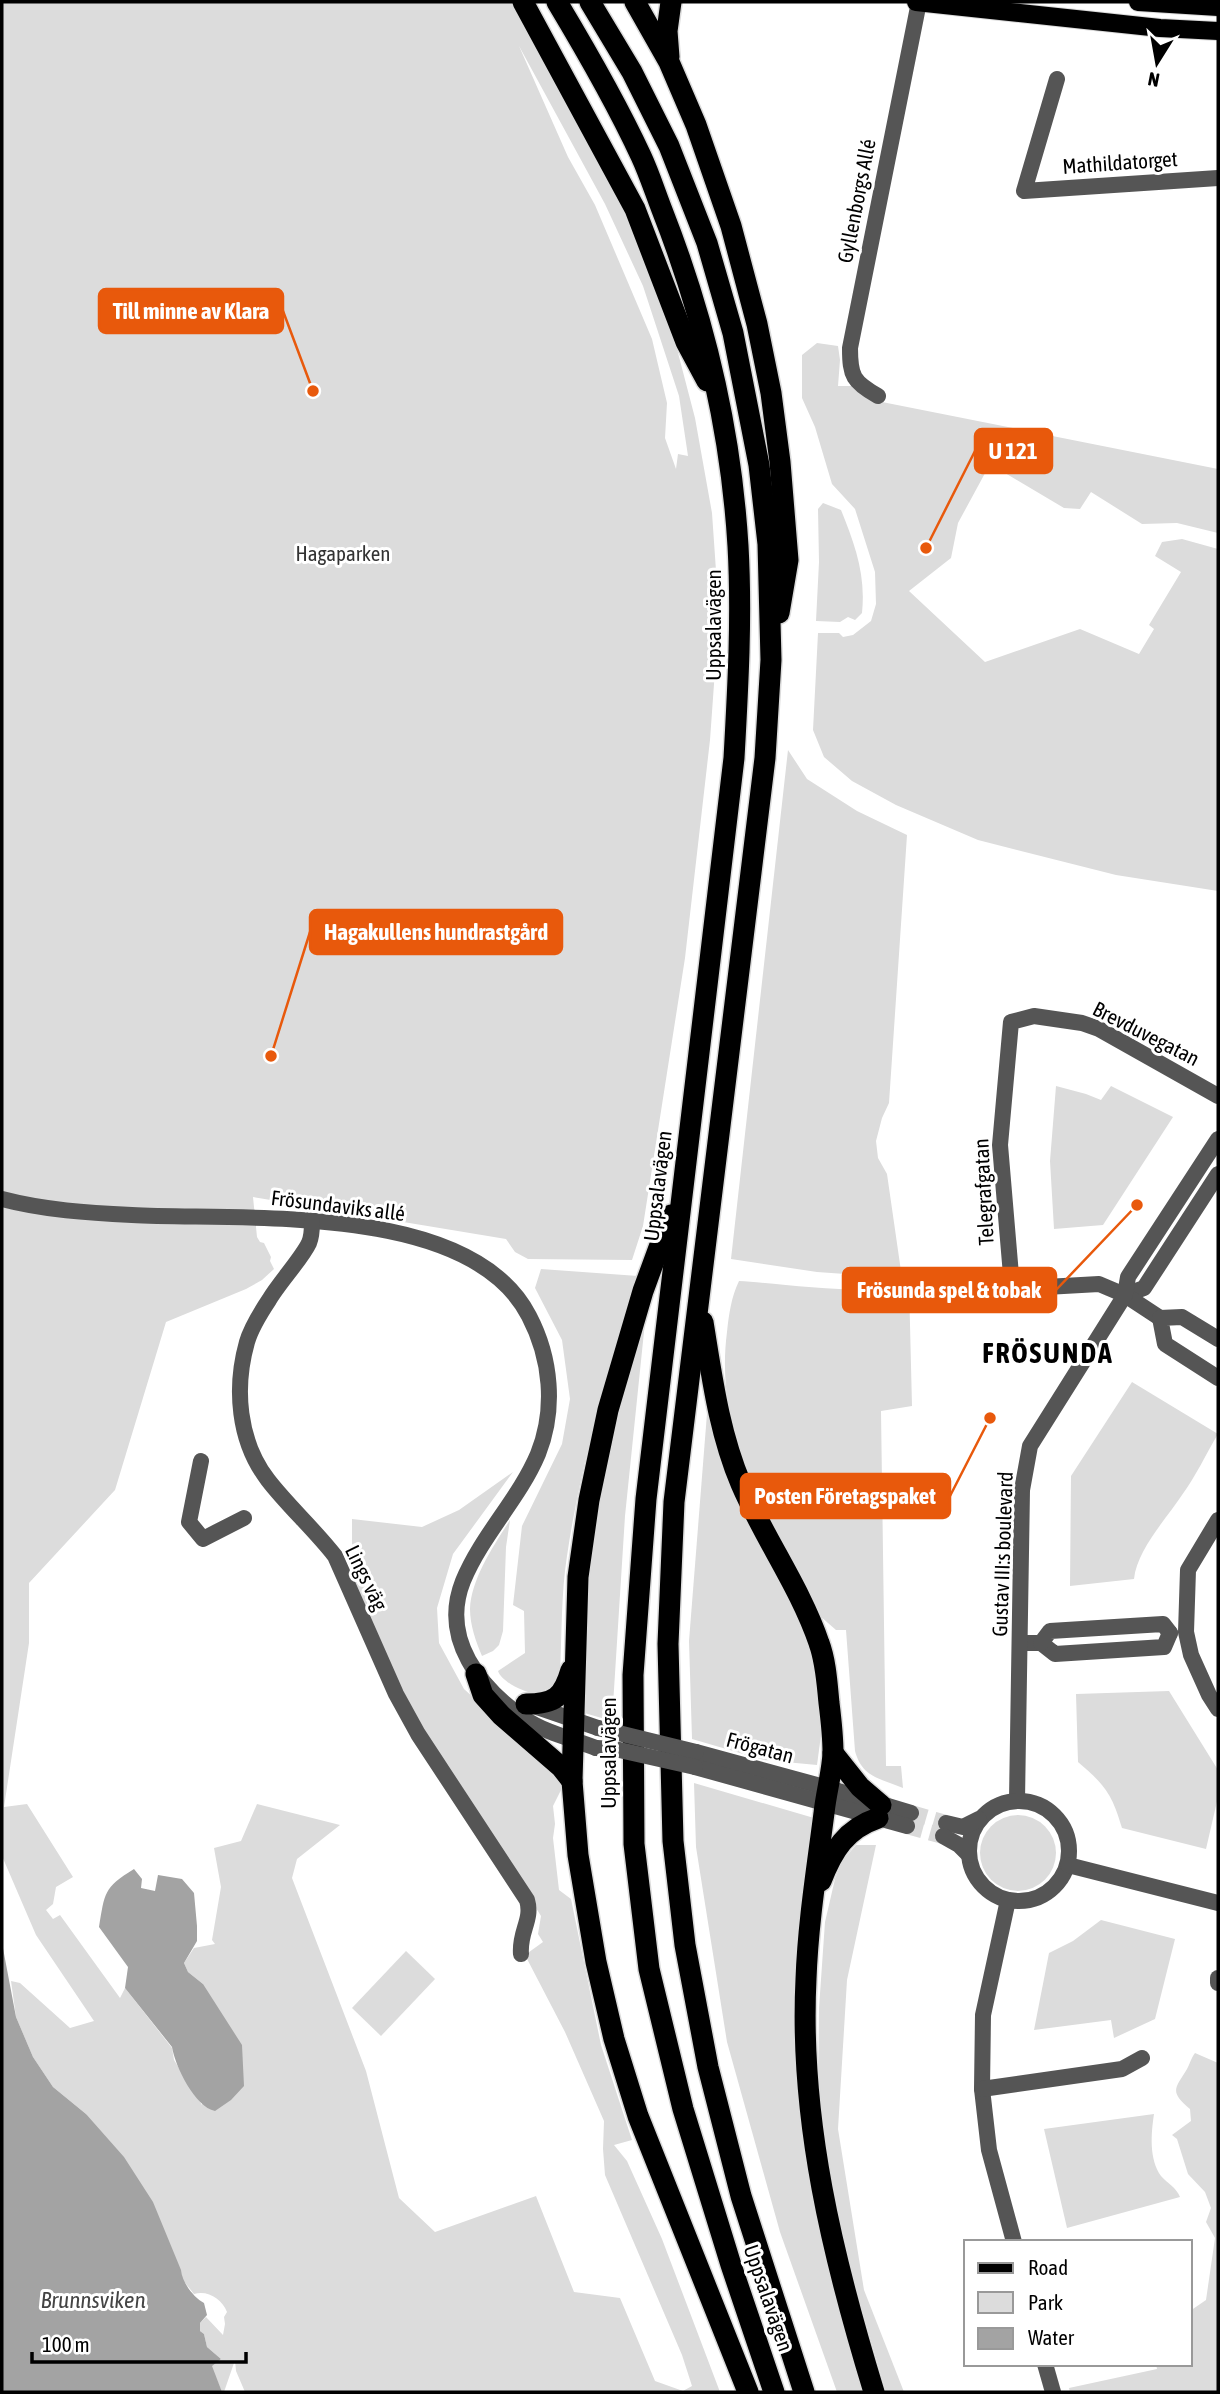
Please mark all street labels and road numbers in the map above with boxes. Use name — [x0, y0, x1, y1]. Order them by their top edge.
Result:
street label: Gyllenborgs Allé — [832, 137, 880, 265]
street label: Mathildatorget — [1062, 146, 1178, 178]
street label: Uppsalavägen — [701, 569, 725, 681]
street label: Brevduvegatan — [1089, 996, 1204, 1070]
street label: Uppsalavägen — [638, 1129, 676, 1243]
street label: Telegrafgatan — [968, 1138, 998, 1246]
street label: Frösundaviks allé — [270, 1185, 406, 1225]
street label: Gustav III:s boulevard — [987, 1471, 1017, 1637]
street label: Lings väg — [341, 1541, 393, 1614]
street label: Uppsalavägen — [596, 1697, 620, 1809]
street label: Frögatan — [724, 1727, 796, 1767]
street label: Uppsalavägen — [739, 2241, 798, 2354]

